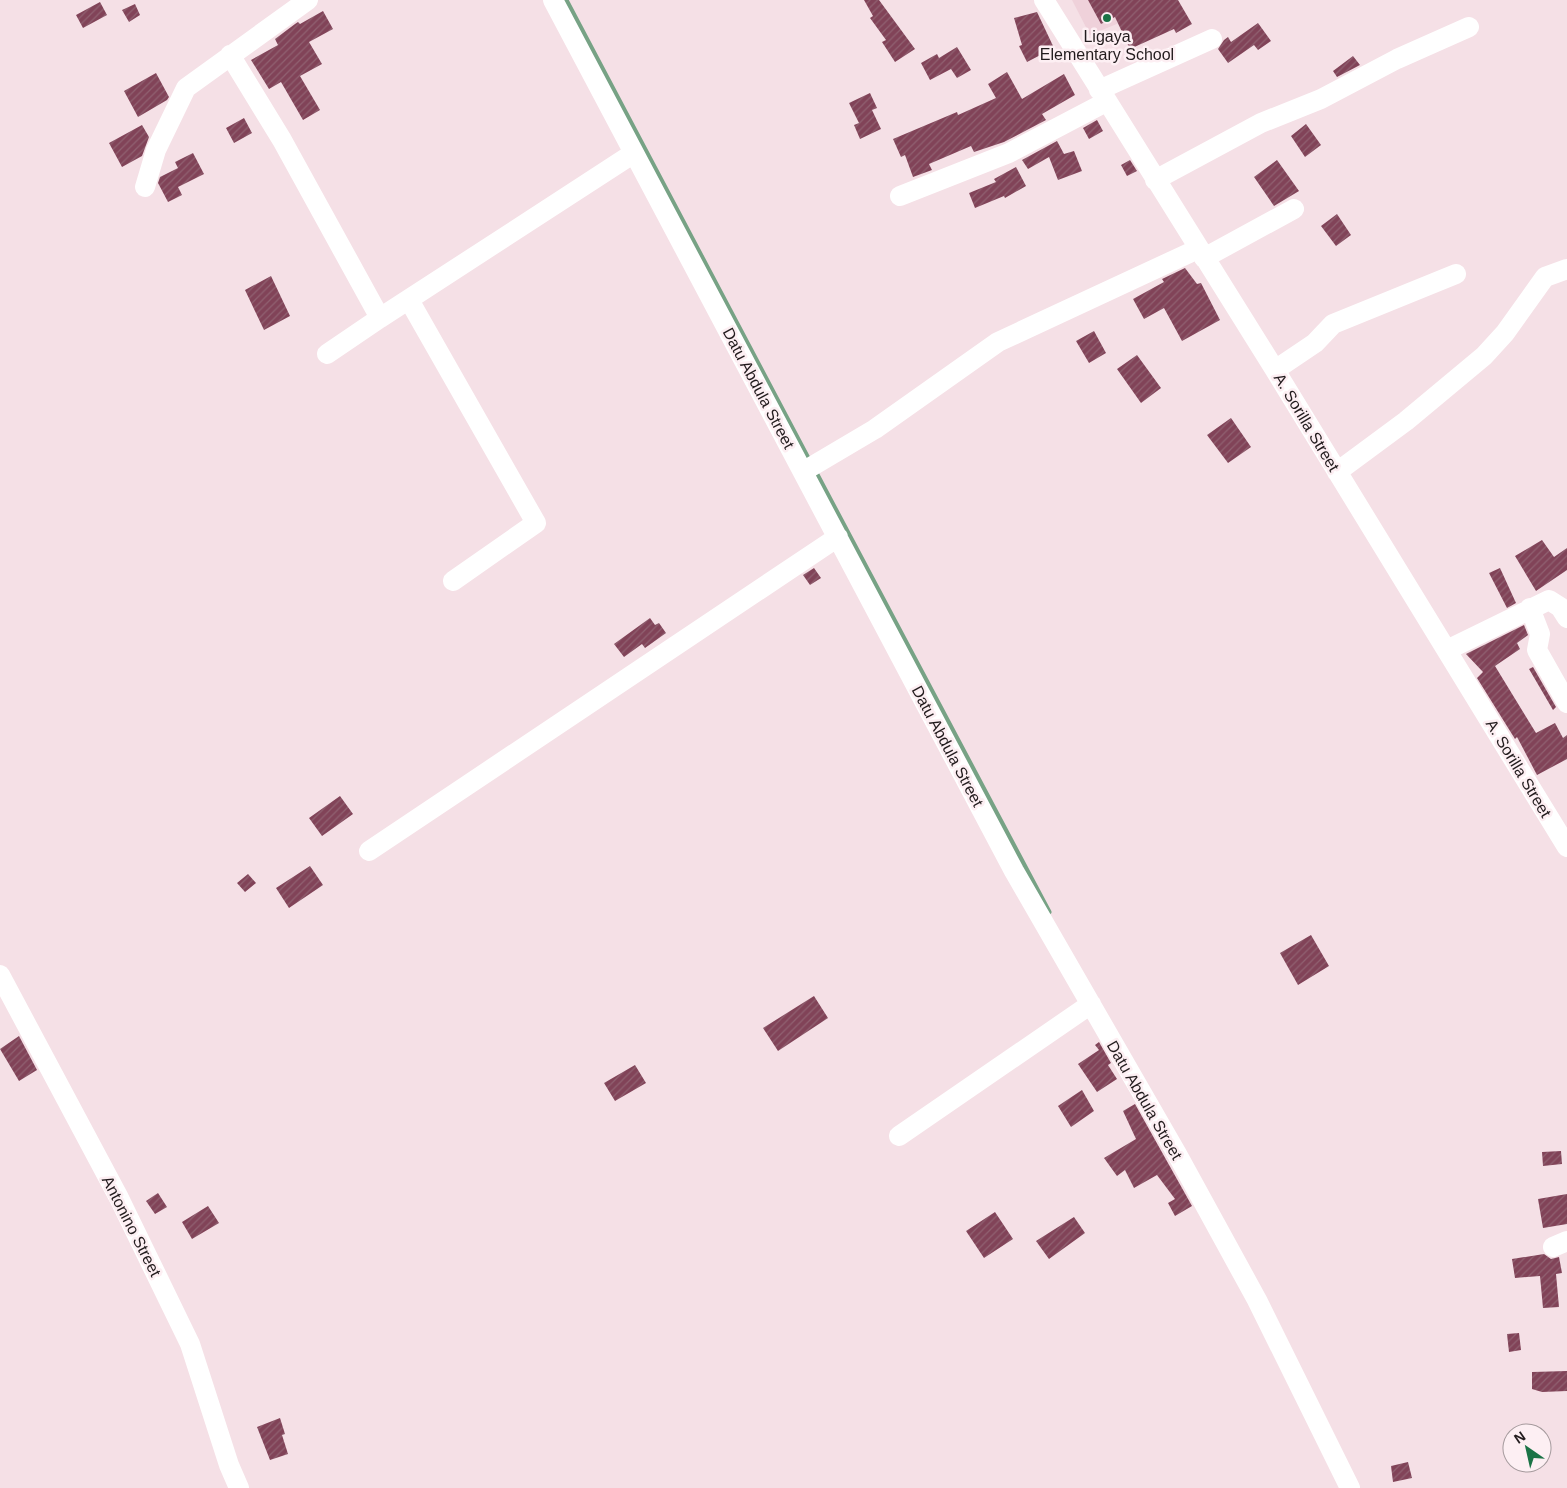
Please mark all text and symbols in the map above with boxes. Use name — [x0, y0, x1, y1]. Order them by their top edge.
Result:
marker: Ligaya Elementary School — [1101, 12, 1113, 24]
place label: Ligaya Elementary School — [1040, 28, 1174, 63]
street label: Datu Abdula Street — [720, 325, 798, 452]
street label: A. Sorilla Street — [1271, 370, 1343, 475]
street label: Datu Abdula Street — [909, 683, 987, 810]
street label: A. Sorilla Street — [1483, 716, 1555, 821]
street label: Datu Abdula Street — [1104, 1038, 1186, 1163]
street label: Antonino Street — [99, 1173, 164, 1280]
north arrow — [1502, 1423, 1552, 1473]
text: N — [1511, 1428, 1528, 1447]

